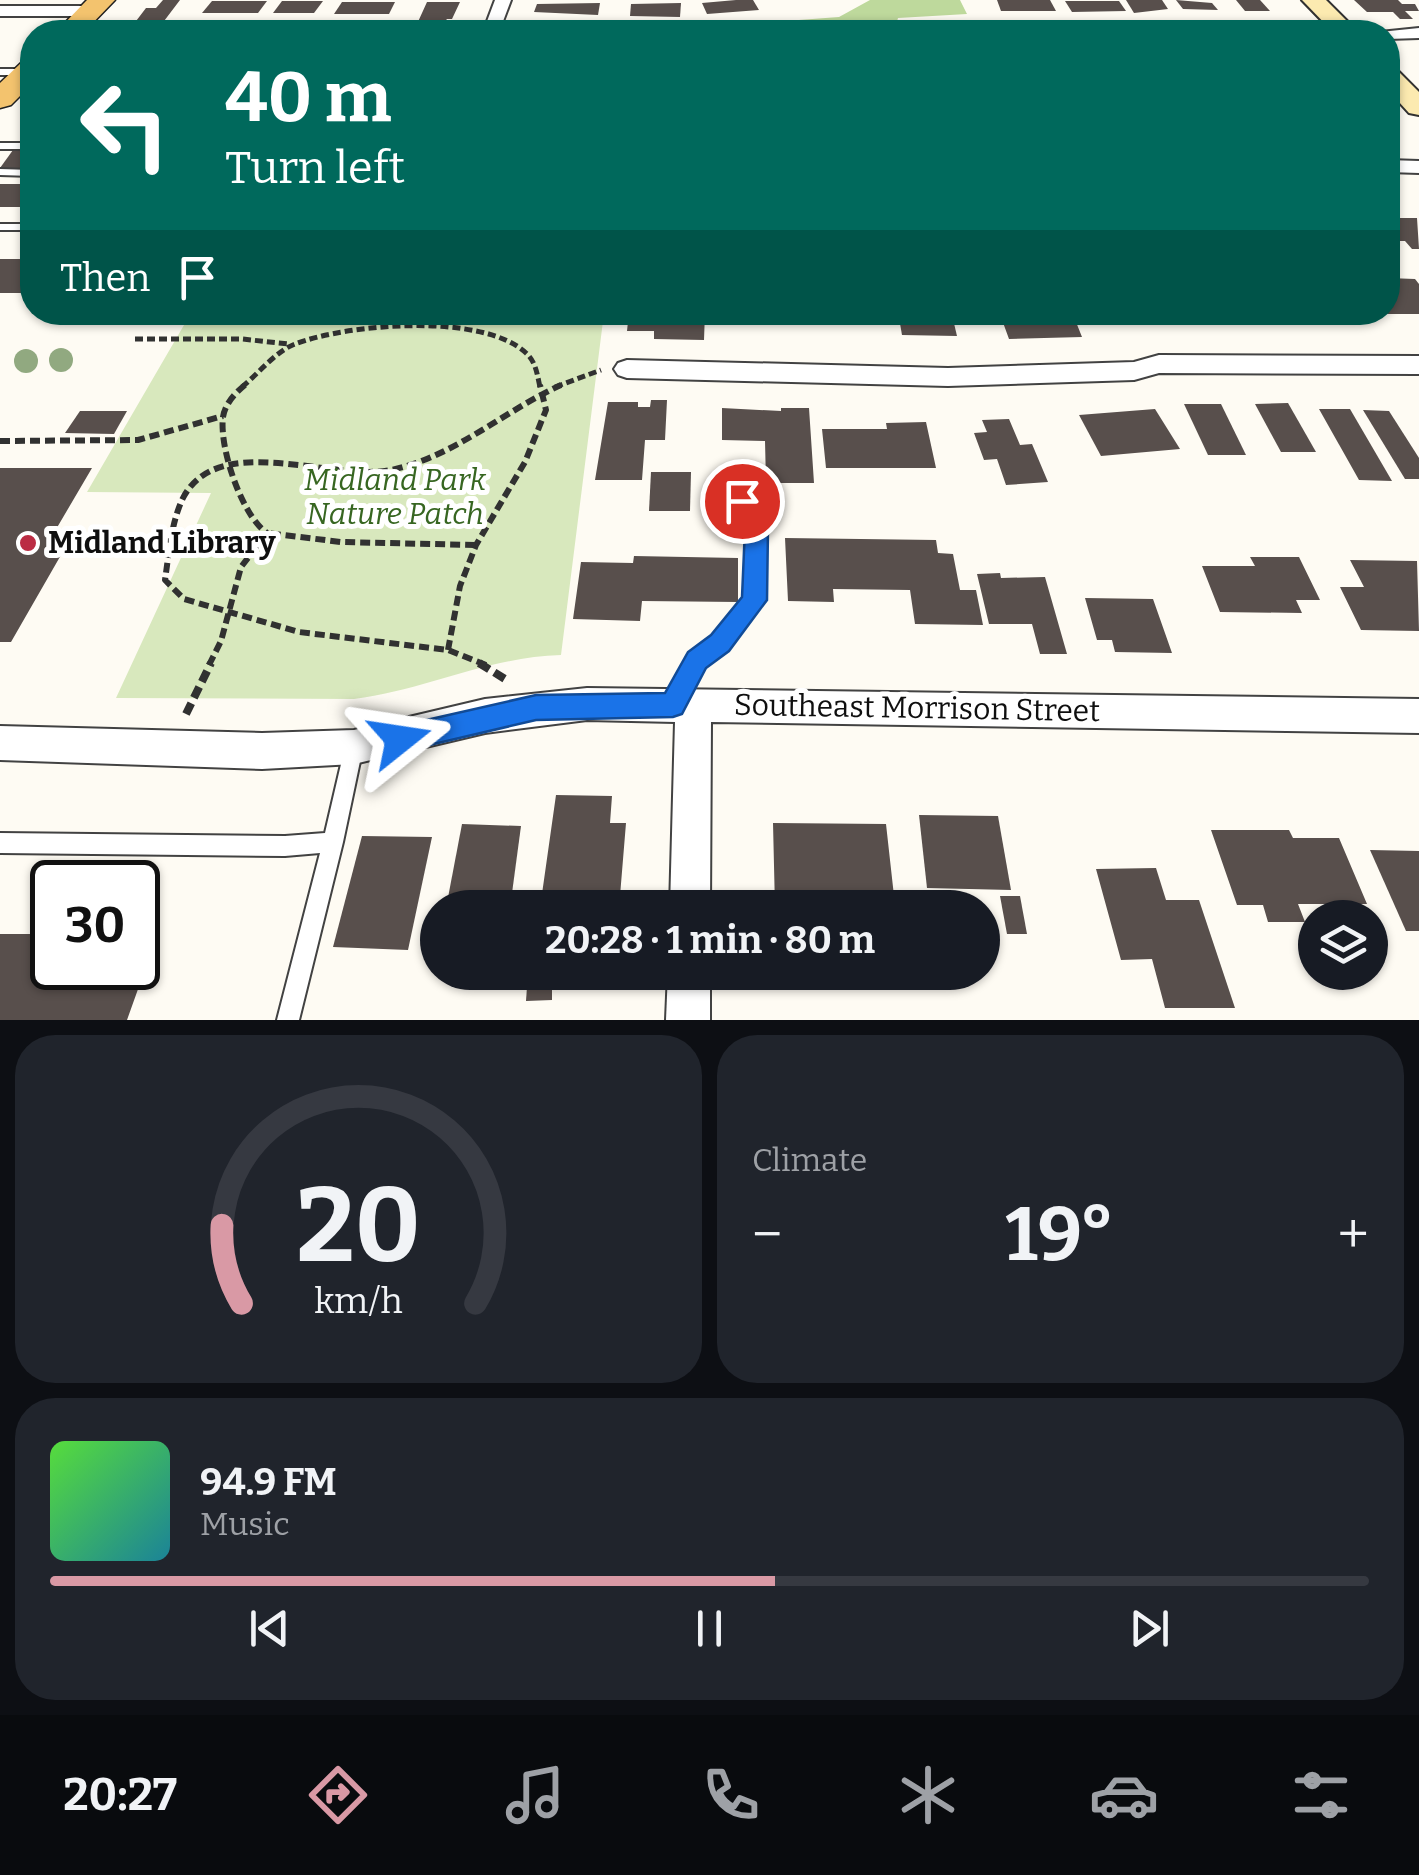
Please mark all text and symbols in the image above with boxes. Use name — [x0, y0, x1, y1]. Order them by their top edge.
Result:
text: 40 m — [225, 56, 391, 140]
icon: left — [60, 60, 190, 190]
text: Turn left — [225, 141, 405, 195]
icon: arrive — [170, 250, 225, 305]
text: Then — [60, 255, 150, 301]
pin — [700, 459, 785, 544]
park label: Midland Park Nature Patch — [304, 462, 487, 532]
icon: arrive — [715, 474, 770, 529]
place label: Midland Library — [48, 525, 276, 561]
marker: Midland Library — [17, 532, 39, 554]
position arrow — [348, 687, 452, 791]
street label: Southeast Morrison Street — [734, 687, 1100, 729]
speed limit sign: 30 — [30, 860, 160, 990]
map controls — [1298, 900, 1388, 990]
button: layers — [1298, 900, 1388, 990]
text: 20:28 · 1 min · 80 m — [545, 917, 875, 963]
text: Climate — [752, 1141, 867, 1179]
text: 20 — [296, 1164, 421, 1289]
text: 19° — [1005, 1190, 1115, 1280]
text: − — [752, 1202, 782, 1268]
text: + — [1338, 1202, 1369, 1268]
text: km/h — [314, 1280, 403, 1322]
text: 94.9 FM — [200, 1459, 337, 1505]
text: Music — [200, 1505, 290, 1543]
icon: previous — [242, 1601, 297, 1656]
icon: pause — [682, 1601, 737, 1656]
icon: next — [1122, 1601, 1177, 1656]
icon: directions — [303, 1760, 373, 1830]
icon: music — [500, 1760, 570, 1830]
icon: phone — [696, 1760, 766, 1830]
icon: climate — [893, 1760, 963, 1830]
icon: car — [1089, 1760, 1159, 1830]
icon: filters — [1286, 1760, 1356, 1830]
text: 20:27 — [63, 1768, 177, 1822]

